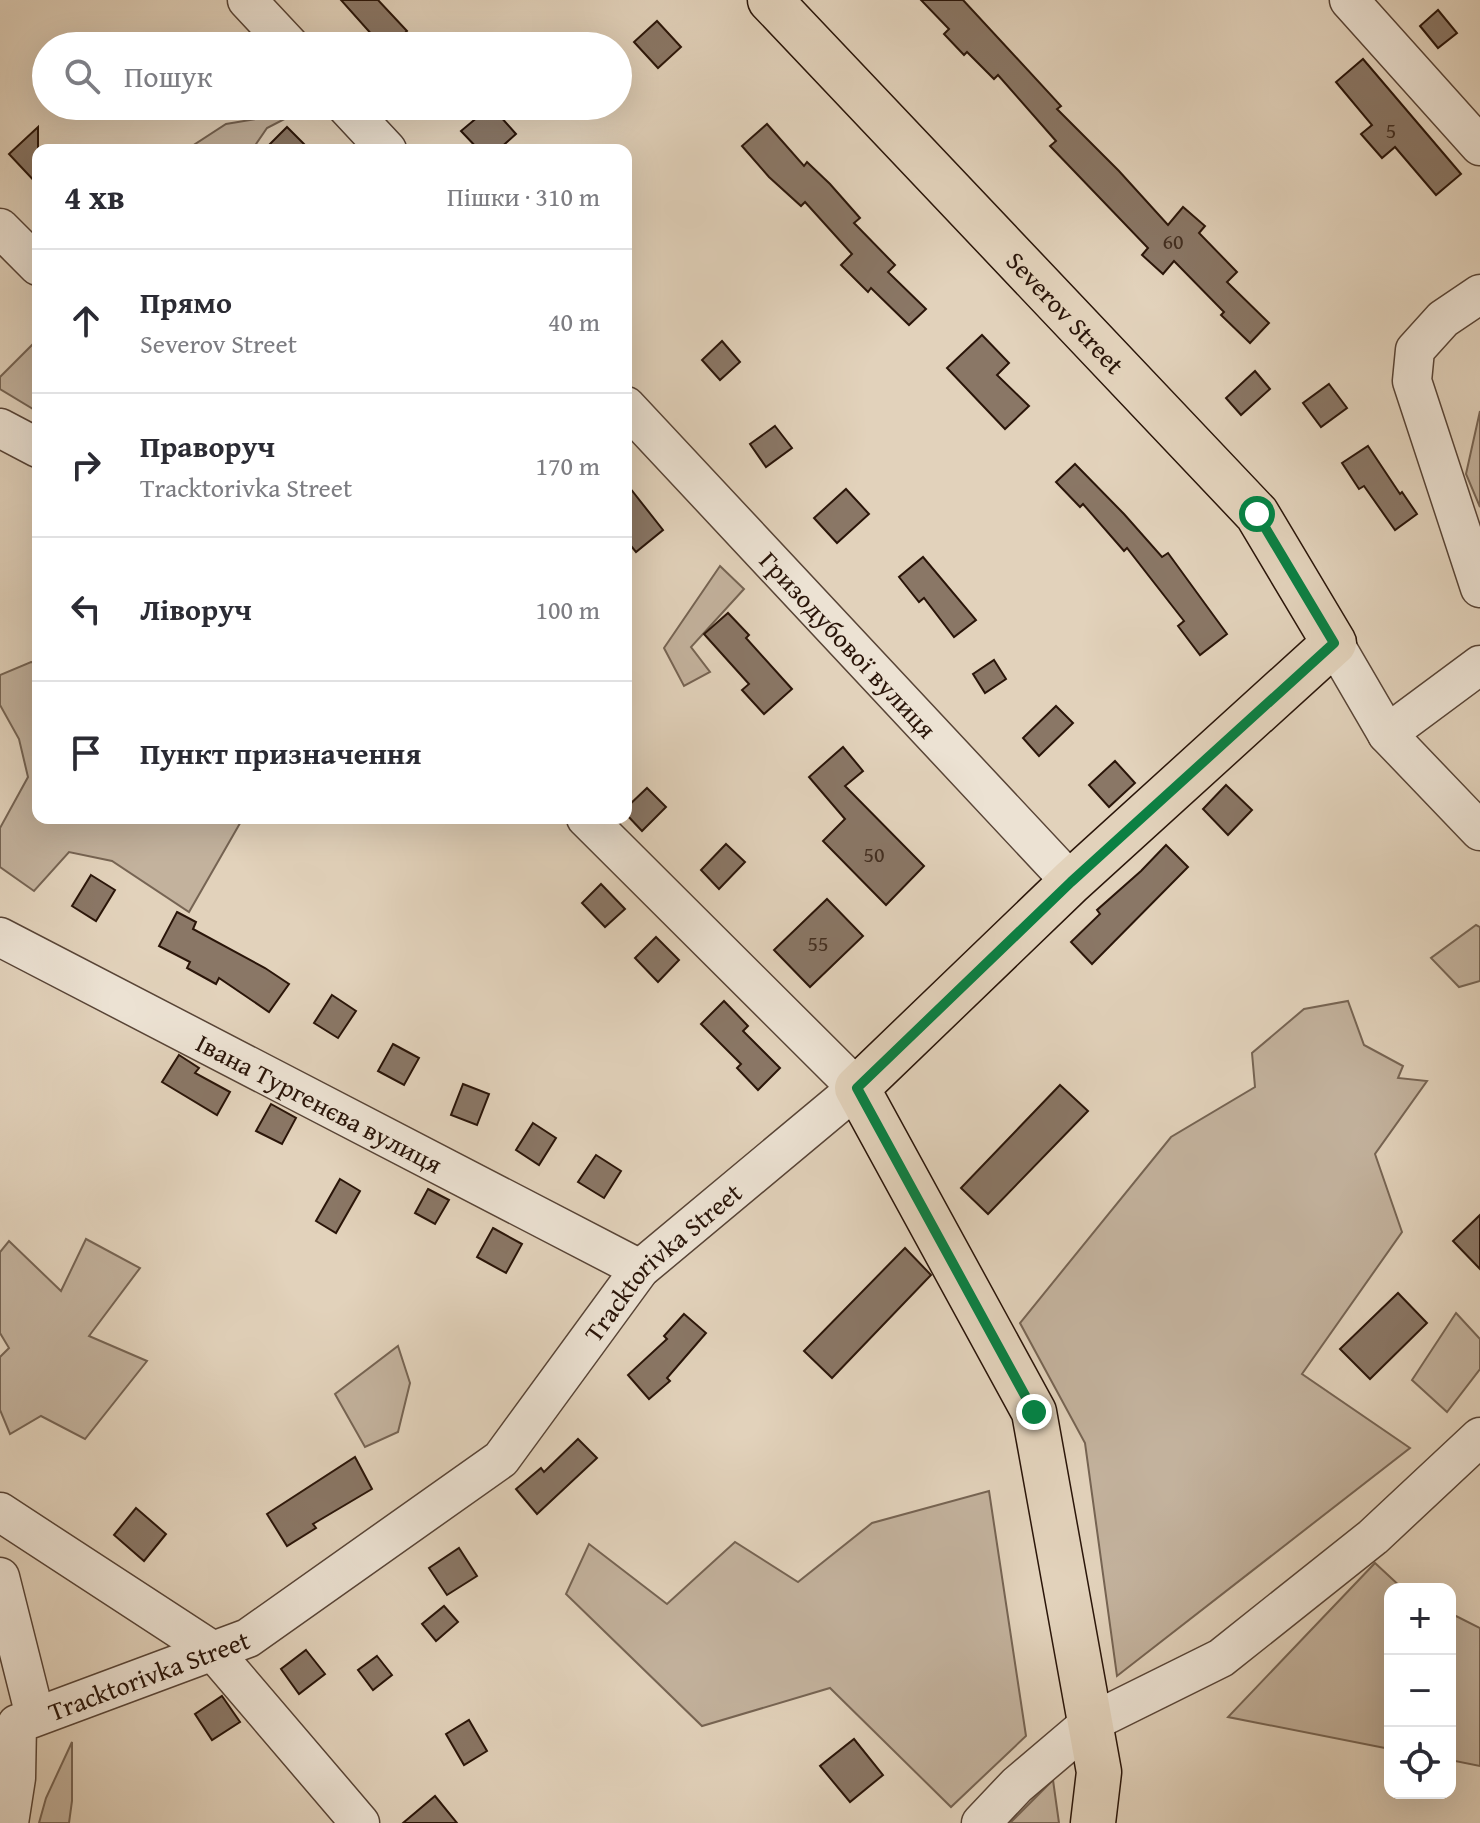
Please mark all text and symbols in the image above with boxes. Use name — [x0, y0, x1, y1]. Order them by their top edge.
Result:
search box — [32, 32, 632, 120]
icon: search — [60, 54, 104, 98]
text: Пошук — [124, 54, 212, 98]
house number: 5 — [1386, 114, 1396, 146]
text: 4 хв — [64, 172, 125, 221]
text: Пішки · 310 m — [447, 177, 600, 216]
house number: 60 — [1162, 225, 1184, 257]
street label: Severov Street — [998, 242, 1134, 383]
text: Прямо — [140, 280, 232, 324]
icon: ahead — [64, 299, 108, 343]
text: 40 m — [548, 302, 600, 341]
text: Severov Street — [140, 324, 297, 363]
text: Праворуч — [140, 424, 275, 468]
icon: right — [64, 443, 108, 487]
text: 170 m — [535, 446, 600, 485]
text: Tracktorivka Street — [140, 468, 352, 507]
route start — [1239, 496, 1275, 532]
street label: Гризодубової вулиця — [751, 542, 946, 747]
icon: left — [64, 587, 108, 631]
text: Ліворуч — [140, 587, 252, 631]
text: 100 m — [535, 590, 600, 629]
icon: arrive — [64, 731, 108, 775]
text: Пункт призначення — [140, 731, 421, 775]
house number: 50 — [863, 838, 885, 870]
house number: 55 — [807, 927, 829, 959]
street label: Івана Тургенєва вулиця — [190, 1023, 449, 1183]
street label: Tracktorivka Street — [574, 1173, 750, 1349]
route end — [1016, 1394, 1052, 1430]
map controls — [1384, 1583, 1456, 1799]
button: + — [1384, 1583, 1456, 1655]
street label: Tracktorivka Street — [42, 1620, 255, 1730]
button: − — [1384, 1655, 1456, 1727]
button: locate — [1384, 1727, 1456, 1799]

